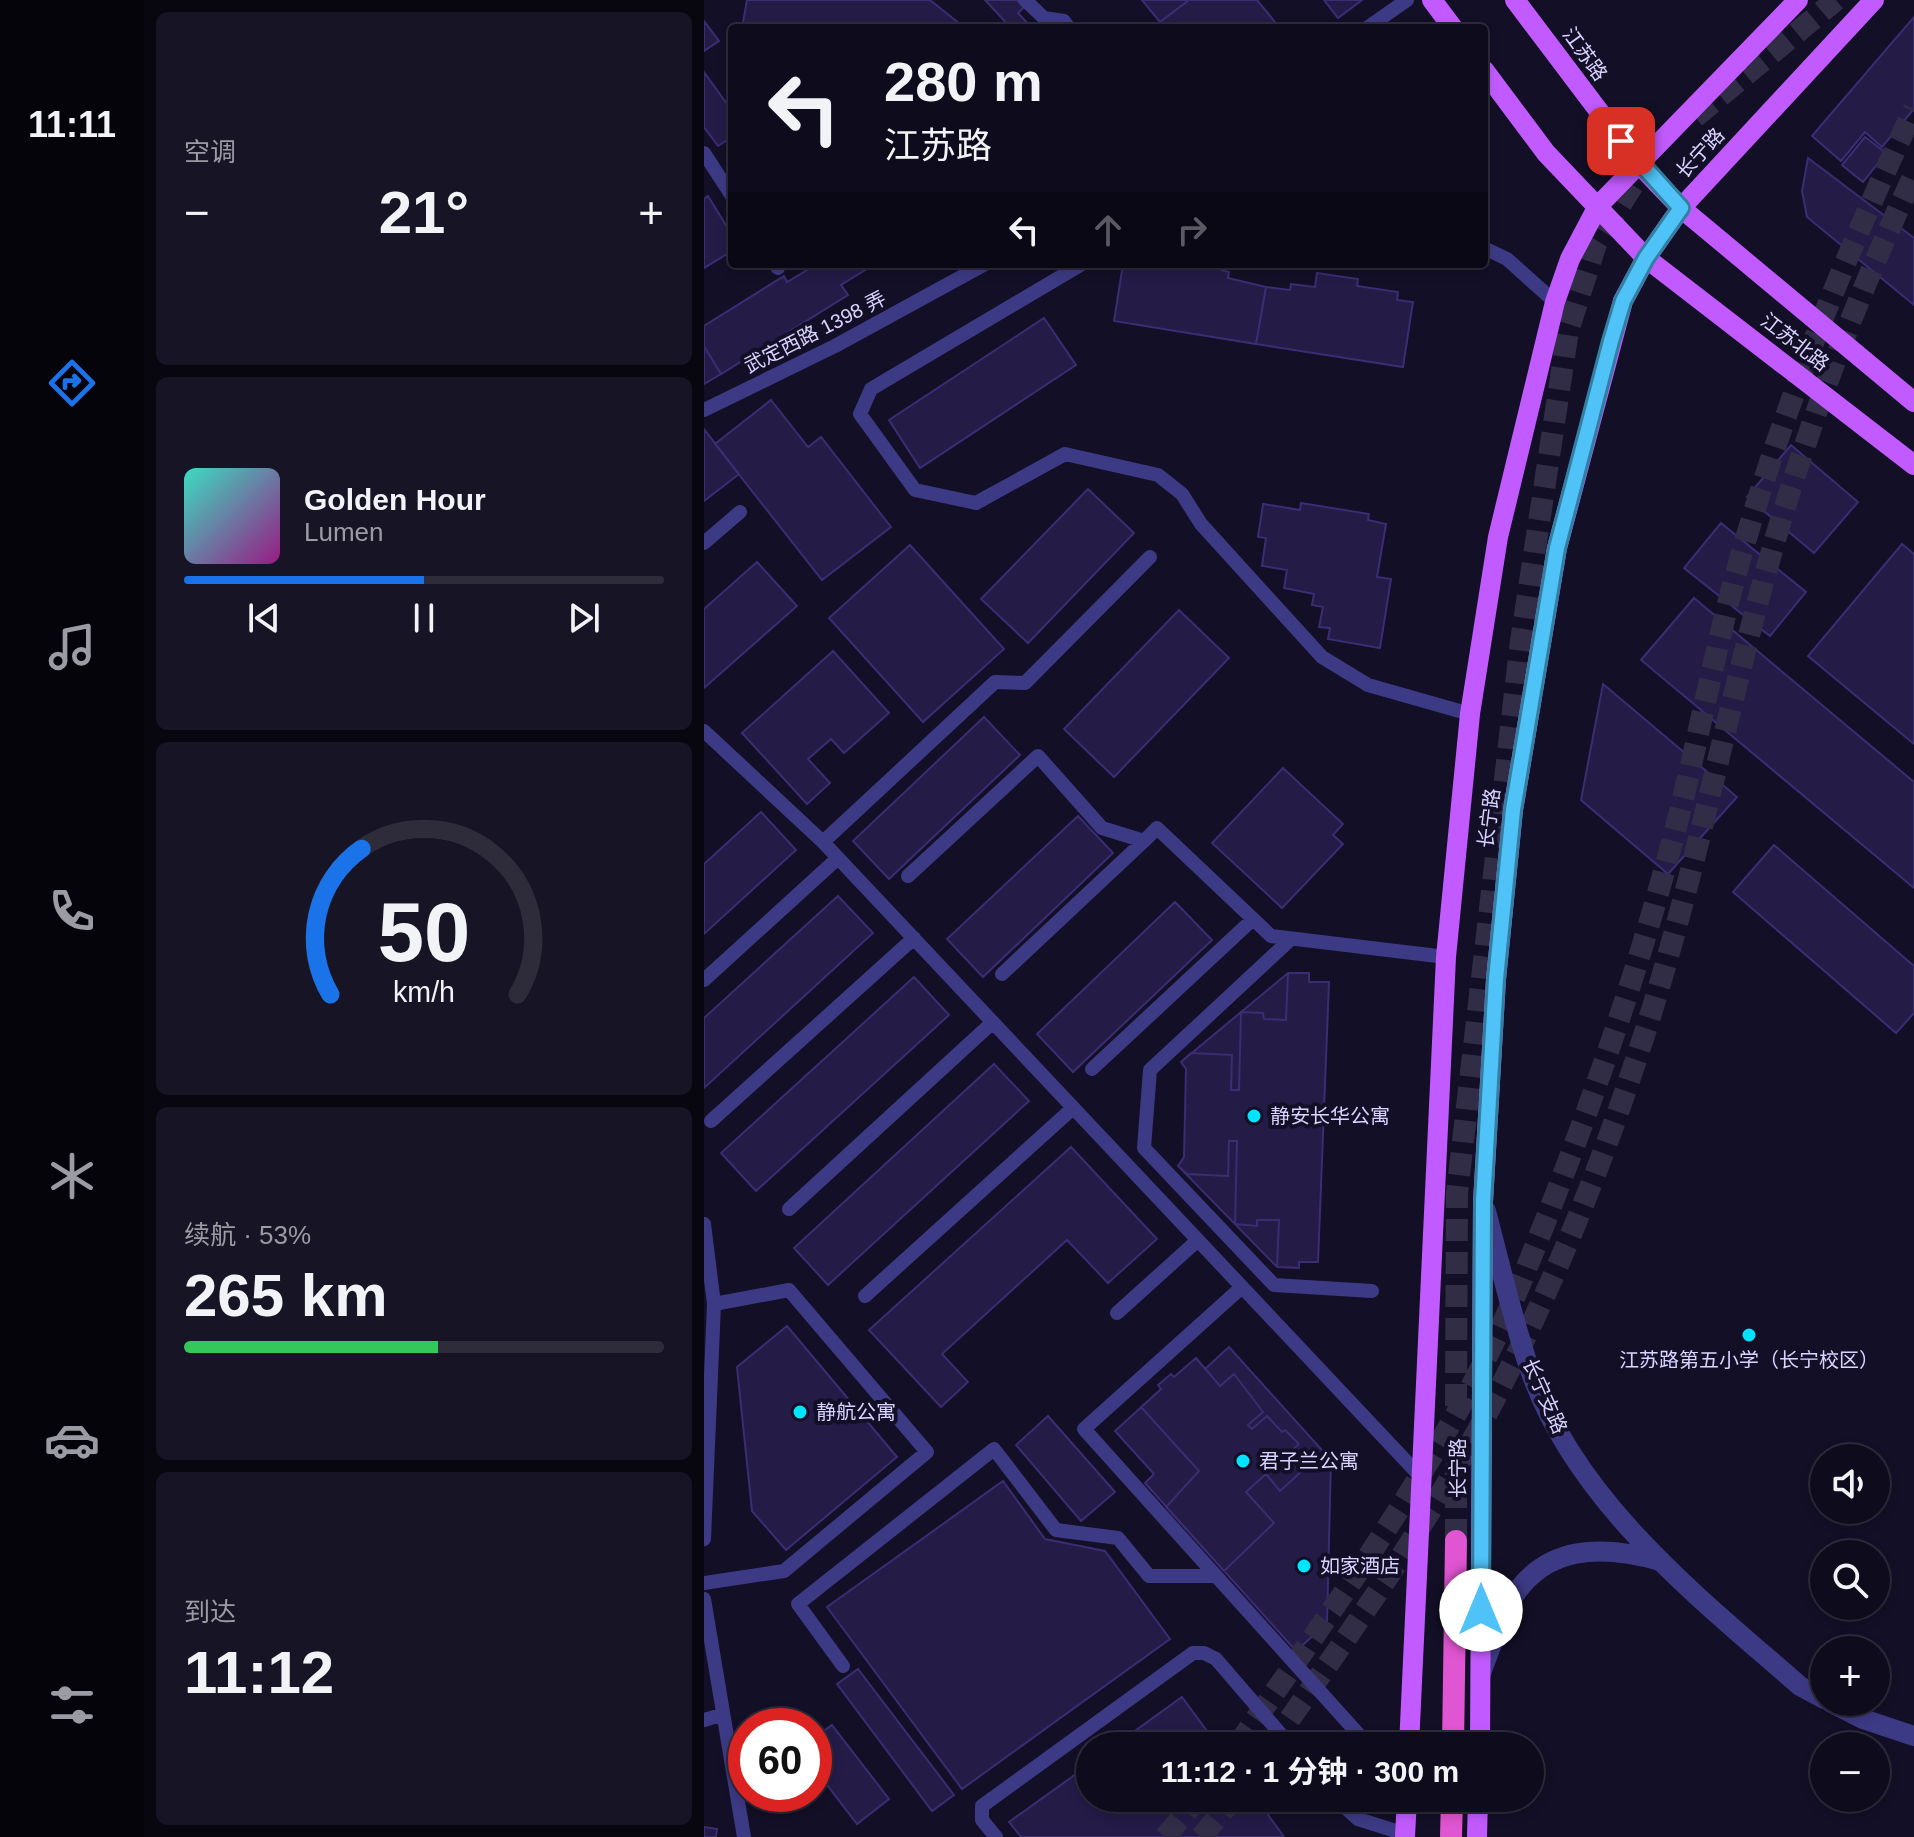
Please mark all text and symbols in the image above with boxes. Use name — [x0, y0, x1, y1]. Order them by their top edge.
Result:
street label: 江苏路 — [1558, 23, 1612, 85]
text: 280 m — [884, 50, 1043, 113]
icon: left — [752, 56, 856, 160]
text: 11:11 — [28, 104, 116, 145]
pin — [1587, 107, 1655, 175]
icon: arrive — [1599, 119, 1643, 163]
street label: 长宁路 — [1671, 124, 1729, 182]
text: 江苏路 — [884, 125, 992, 166]
text: 空调 — [184, 137, 236, 167]
text: 21° — [379, 179, 469, 246]
text: − — [184, 188, 210, 237]
text: + — [638, 188, 664, 237]
icon: left — [1002, 208, 1046, 252]
icon: ahead — [1086, 208, 1130, 252]
icon: right — [1170, 208, 1214, 252]
street label: 武定西路 1398 弄 — [741, 287, 889, 377]
street label: 江苏北路 — [1757, 309, 1833, 375]
icon: directions — [44, 355, 100, 411]
text: Golden Hour — [304, 483, 486, 516]
text: Lumen — [304, 517, 384, 547]
icon: previous — [242, 596, 286, 640]
icon: pause — [402, 596, 446, 640]
icon: next — [562, 596, 606, 640]
icon: music — [44, 619, 100, 675]
street label: 长宁路 — [1474, 787, 1504, 849]
icon: phone — [44, 883, 100, 939]
text: 50 — [378, 885, 470, 978]
text: km/h — [393, 976, 455, 1008]
place label: 静安长华公寓 — [1270, 1105, 1390, 1127]
marker: 静安长华公寓 — [1245, 1107, 1263, 1125]
icon: climate — [44, 1148, 100, 1204]
text: 续航 · 53% — [184, 1220, 311, 1250]
text: 265 km — [184, 1262, 388, 1329]
marker: 江苏路第五小学（长宁校区） — [1740, 1326, 1758, 1344]
place label: 江苏路第五小学（长宁校区） — [1619, 1349, 1879, 1371]
street label: 长宁支路 — [1519, 1355, 1571, 1437]
place label: 静航公寓 — [816, 1401, 896, 1423]
marker: 静航公寓 — [791, 1403, 809, 1421]
icon: car — [44, 1412, 100, 1468]
street label: 长宁路 — [1447, 1438, 1469, 1498]
map controls — [1810, 1444, 1890, 1812]
button: sound — [1810, 1444, 1890, 1524]
place label: 君子兰公寓 — [1259, 1450, 1359, 1472]
marker: 君子兰公寓 — [1234, 1452, 1252, 1470]
button: search — [1810, 1540, 1890, 1620]
place label: 如家酒店 — [1320, 1555, 1400, 1577]
marker: 如家酒店 — [1295, 1557, 1313, 1575]
position arrow — [1439, 1568, 1523, 1652]
text: 到达 — [184, 1597, 236, 1627]
button: + — [1810, 1636, 1890, 1716]
text: 11:12 — [184, 1639, 334, 1706]
icon: filters — [44, 1677, 100, 1733]
speed limit sign: 60 — [728, 1708, 832, 1812]
button: − — [1810, 1732, 1890, 1812]
text: 11:12 · 1 分钟 · 300 m — [1161, 1755, 1459, 1788]

